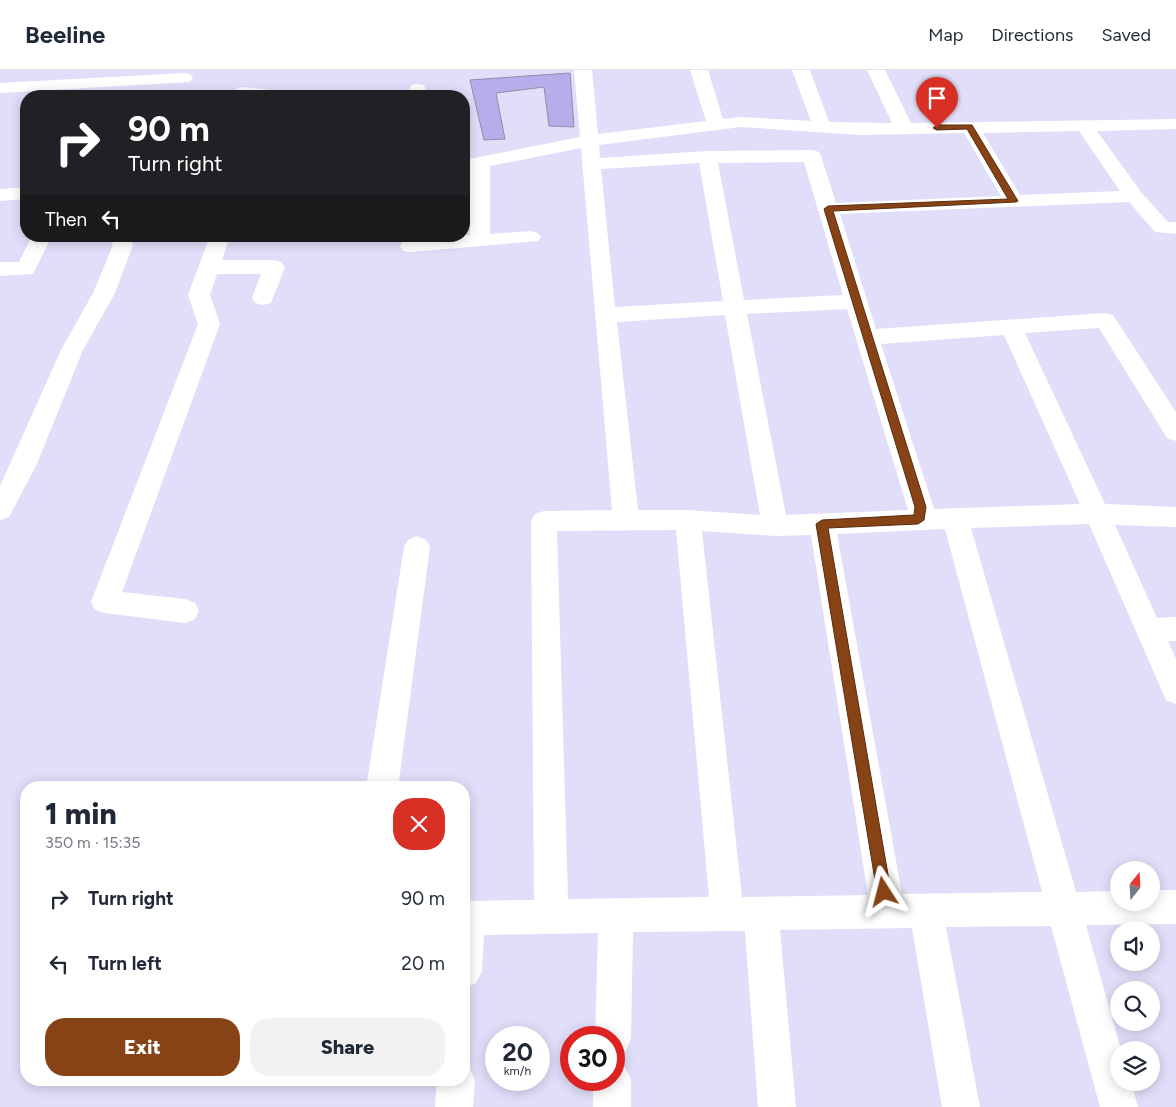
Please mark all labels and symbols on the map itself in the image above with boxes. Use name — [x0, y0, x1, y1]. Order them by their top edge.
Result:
pin — [916, 77, 958, 128]
north arrow — [1110, 861, 1160, 911]
position arrow — [857, 865, 909, 917]
speed limit sign: 30 — [560, 1026, 625, 1091]

